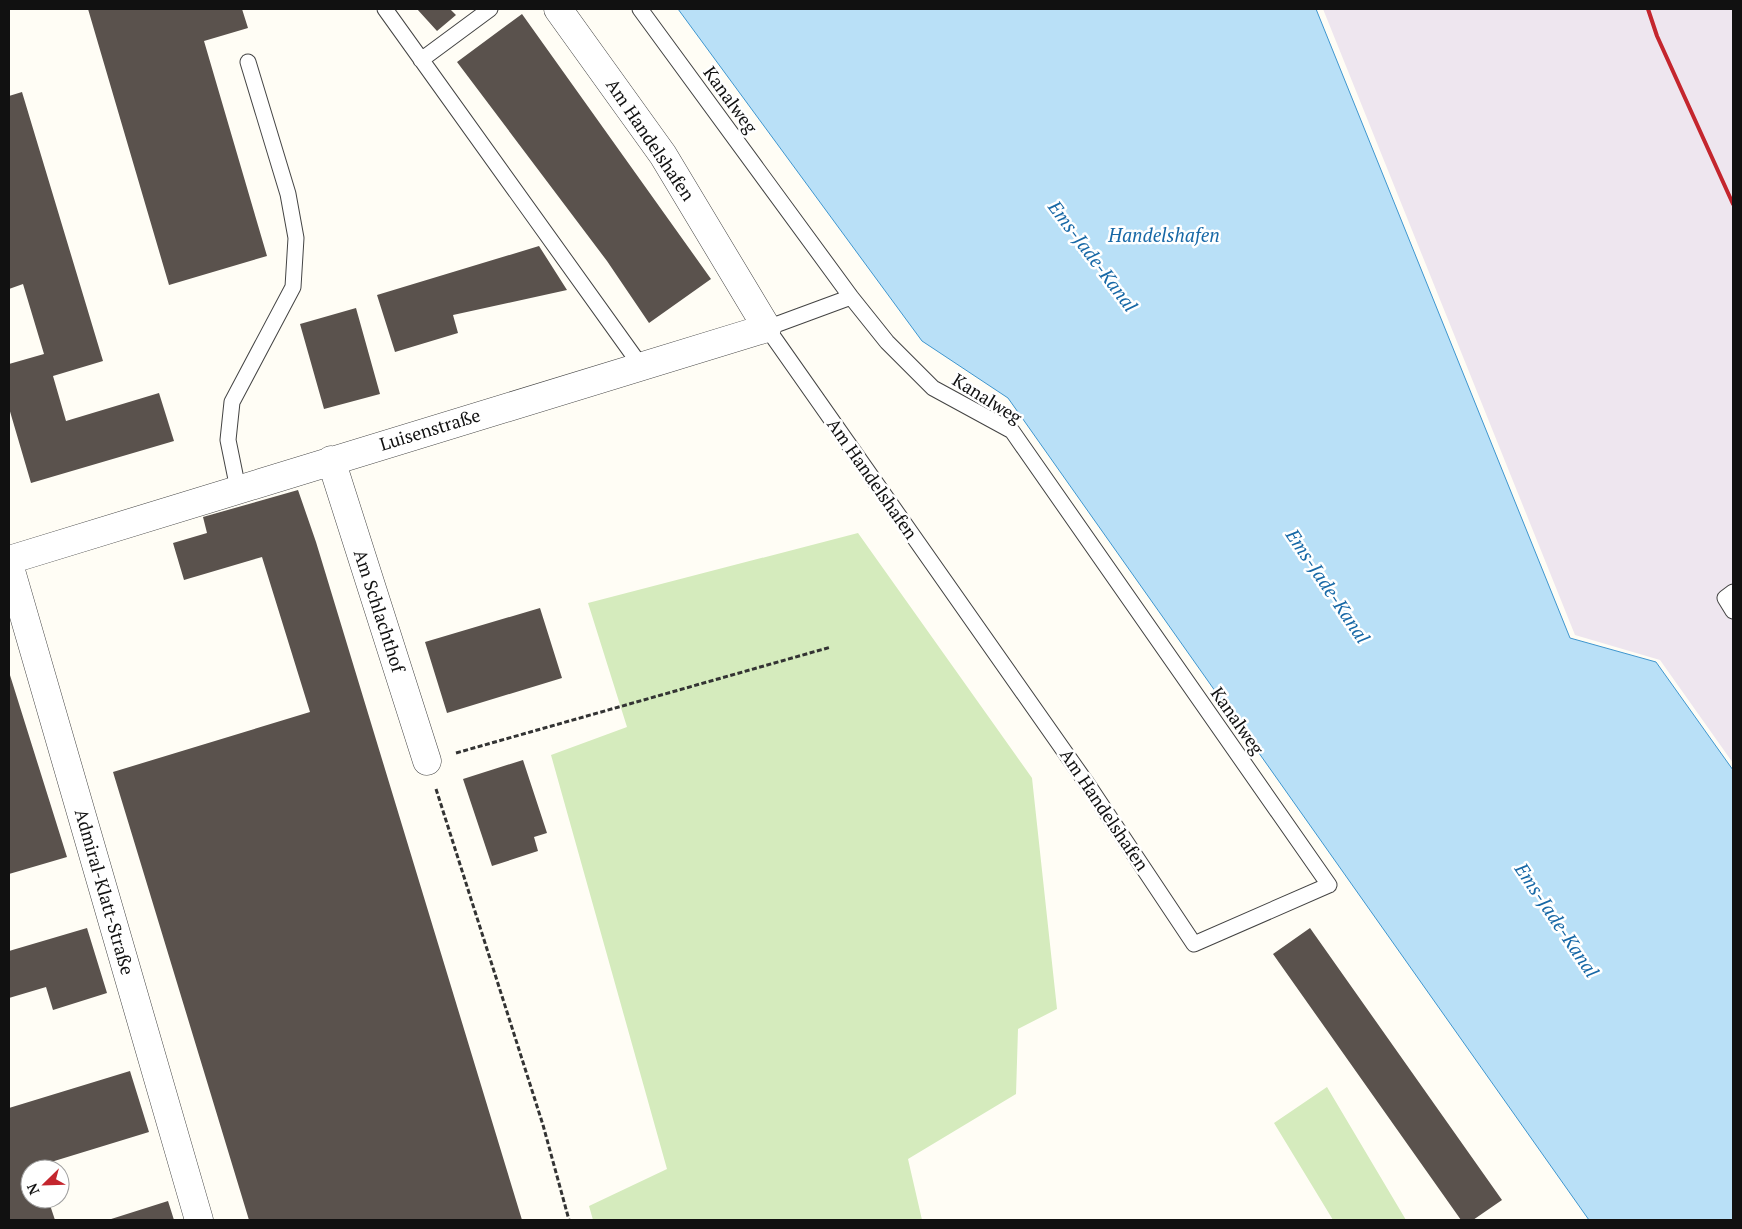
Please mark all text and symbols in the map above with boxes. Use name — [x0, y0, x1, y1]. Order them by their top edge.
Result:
street label: Kanalweg — [698, 61, 764, 138]
street label: Am Handelshafen — [601, 74, 701, 206]
water label: Ems-Jade-Kanal — [1043, 194, 1144, 317]
water label: Handelshafen — [1107, 222, 1220, 247]
street label: Kanalweg — [948, 367, 1027, 429]
street label: Luisenstraße — [376, 402, 483, 456]
street label: Am Handelshafen — [822, 413, 924, 544]
water label: Ems-Jade-Kanal — [1280, 523, 1376, 649]
street label: Am Schlachthof — [349, 546, 412, 677]
street label: Kanalweg — [1206, 682, 1270, 759]
street label: Am Handelshafen — [1055, 744, 1155, 876]
street label: Admiral-Klatt-Straße — [70, 806, 140, 977]
water label: Ems-Jade-Kanal — [1509, 857, 1605, 983]
north arrow — [20, 1159, 70, 1209]
text: N — [22, 1180, 43, 1198]

